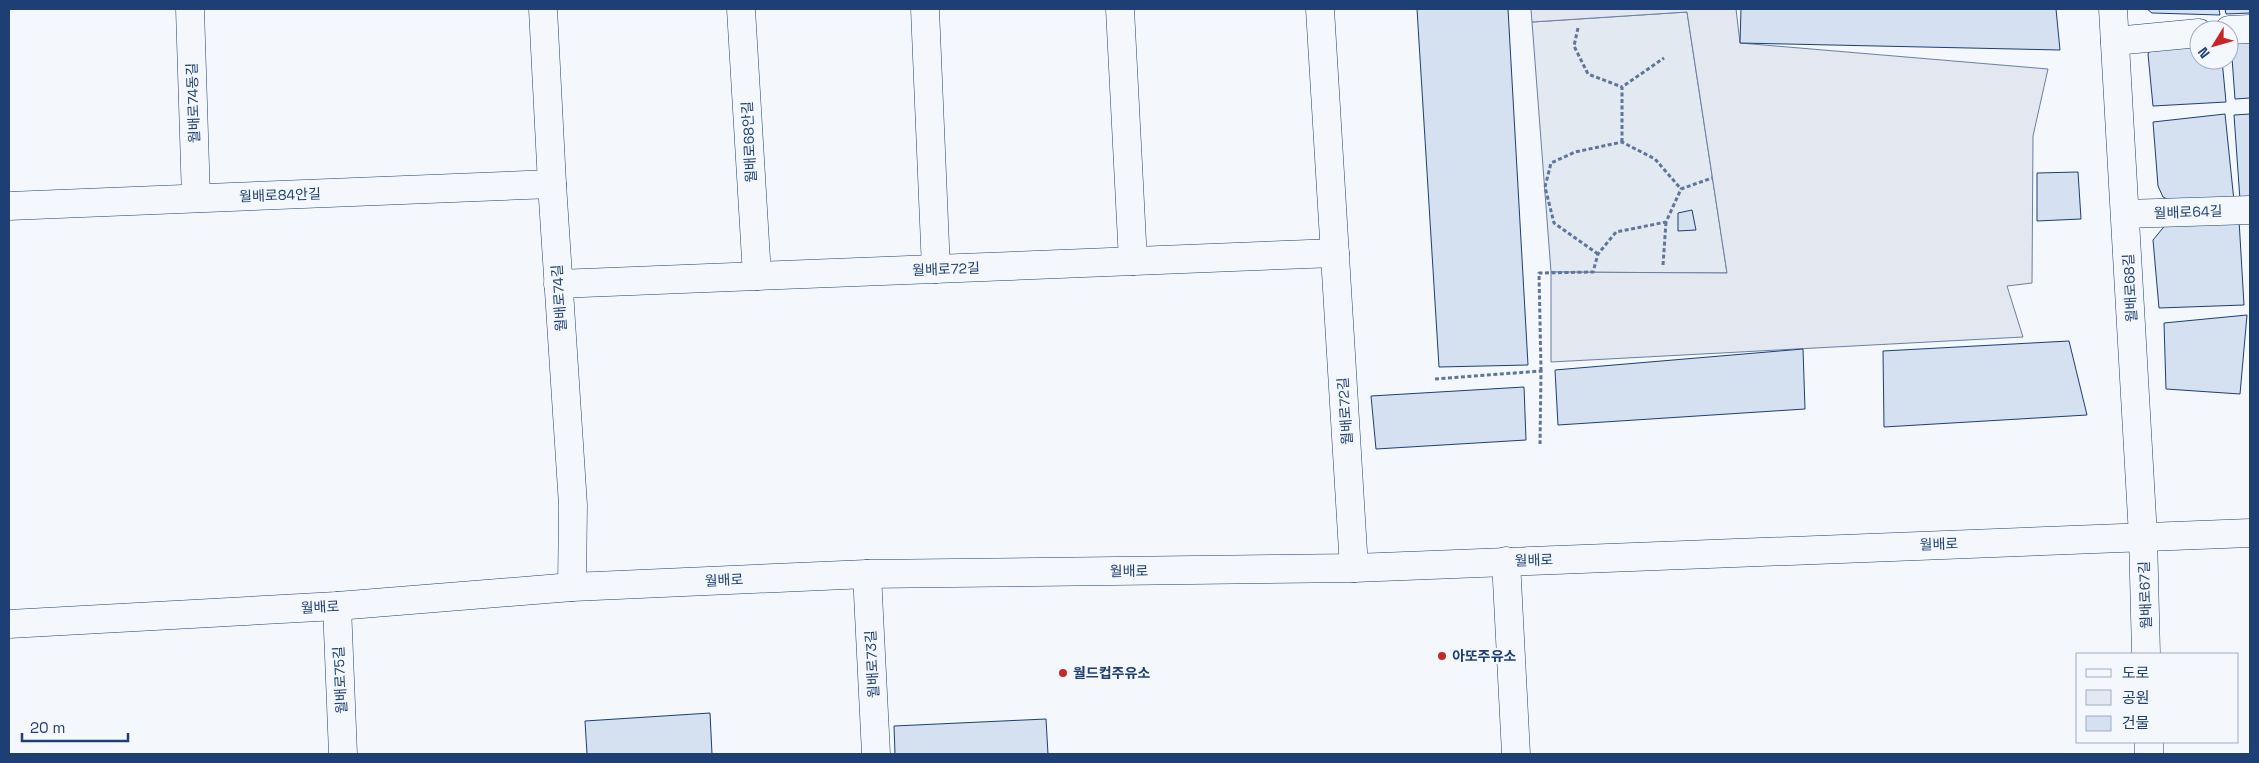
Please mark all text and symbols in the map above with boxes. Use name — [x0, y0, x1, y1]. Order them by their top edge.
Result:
north arrow — [2189, 20, 2239, 70]
text: N — [2194, 44, 2214, 62]
street label: 월배로74동길 — [183, 63, 203, 143]
street label: 월배로68안길 — [738, 101, 760, 183]
street label: 월배로84안길 — [239, 185, 321, 205]
street label: 월배로64길 — [2153, 202, 2223, 222]
street label: 월배로68길 — [2119, 253, 2141, 323]
street label: 월배로72길 — [912, 259, 980, 279]
street label: 월배로74길 — [548, 264, 570, 332]
street label: 월배로72길 — [1334, 377, 1356, 445]
street label: 월배로 — [1919, 534, 1959, 554]
street label: 월배로 — [1514, 550, 1554, 570]
street label: 월배로67길 — [2135, 561, 2155, 629]
street label: 월배로 — [1110, 562, 1149, 580]
street label: 월배로 — [704, 570, 744, 590]
street label: 월배로 — [300, 597, 340, 617]
street label: 월배로73길 — [861, 630, 883, 698]
street label: 월배로75길 — [329, 646, 351, 714]
place label: 아또주유소 — [1452, 647, 1517, 665]
marker: 아또주유소 — [1436, 650, 1448, 662]
legend — [2076, 653, 2239, 743]
text: 도로 — [2122, 663, 2150, 682]
place label: 월드컵주유소 — [1073, 664, 1150, 682]
marker: 월드컵주유소 — [1057, 667, 1069, 679]
text: 공원 — [2122, 688, 2150, 707]
scale bar — [22, 710, 129, 742]
text: 건물 — [2122, 713, 2150, 732]
text: 20 m — [30, 718, 65, 737]

